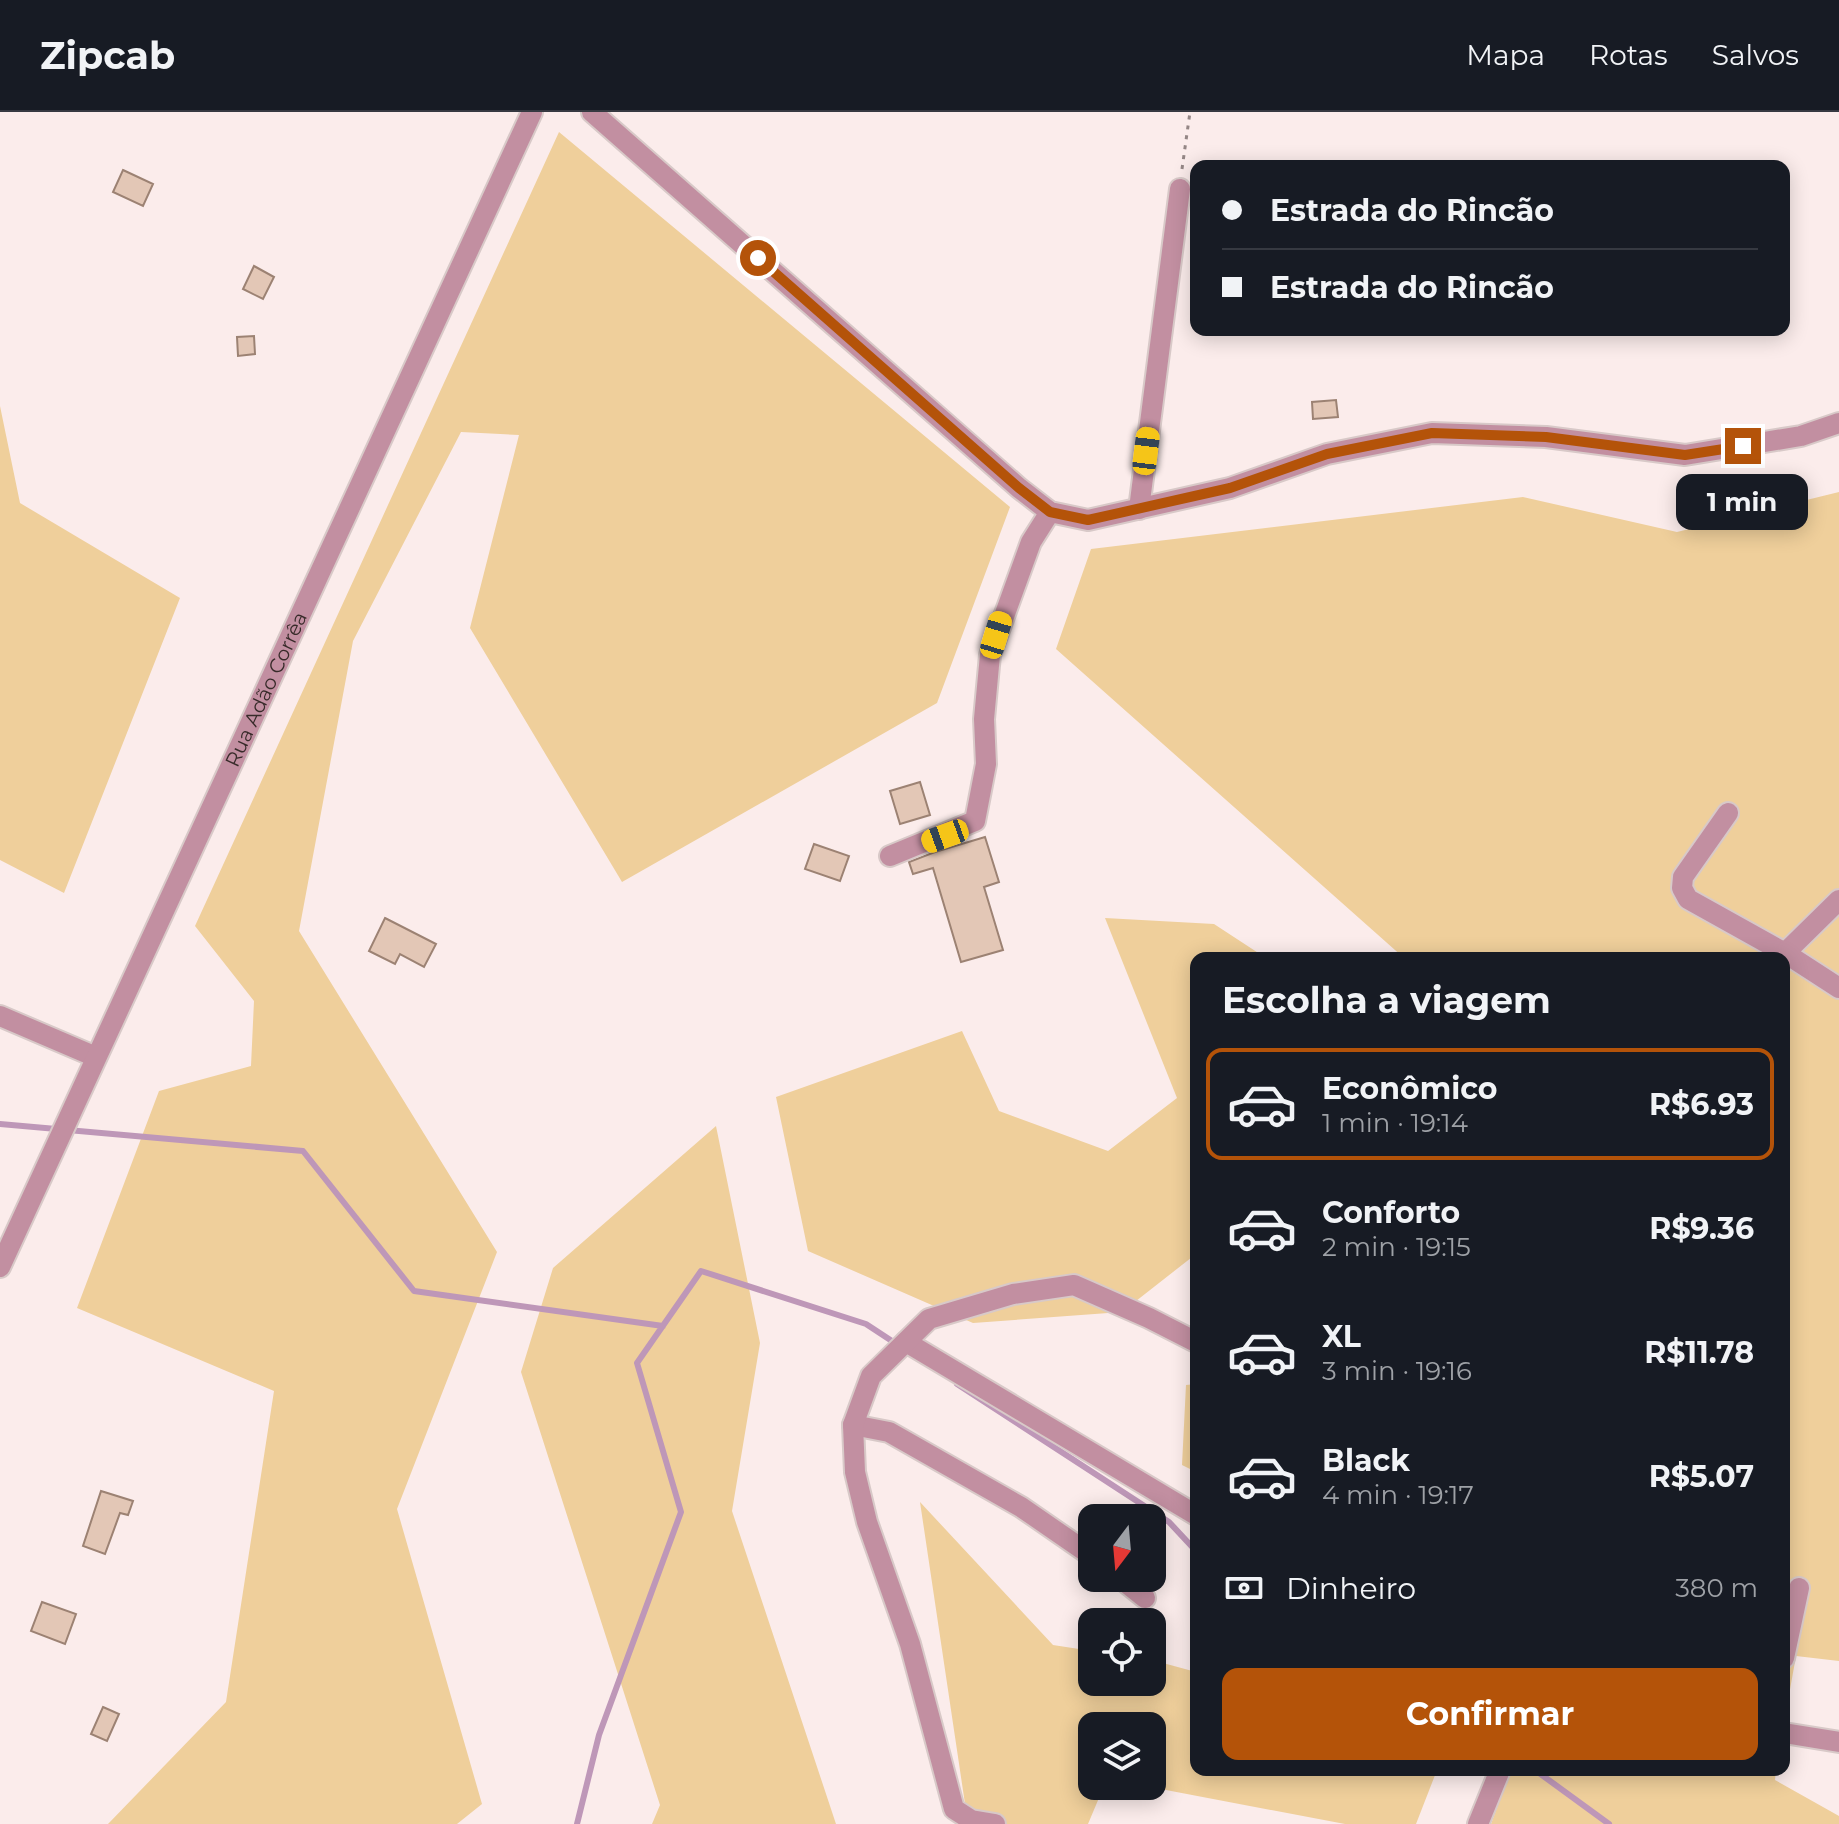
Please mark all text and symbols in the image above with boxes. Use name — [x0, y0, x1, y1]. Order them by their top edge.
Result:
text: Zipcab — [40, 32, 175, 79]
text: Mapa — [1466, 38, 1545, 72]
text: Rotas — [1589, 38, 1668, 72]
text: Salvos — [1712, 38, 1799, 72]
text: Estrada do Rincão — [1270, 192, 1554, 229]
route start — [740, 240, 776, 276]
text: Estrada do Rincão — [1270, 269, 1554, 306]
car — [1131, 426, 1161, 476]
route end — [1725, 428, 1761, 464]
callout: 1 min — [1677, 474, 1809, 530]
text: 1 min — [1707, 486, 1777, 518]
street label: Rua Adão Corrêa — [220, 608, 312, 771]
car — [978, 609, 1014, 661]
car — [918, 817, 972, 855]
text: Escolha a viagem — [1222, 978, 1551, 1022]
icon: car — [1226, 1068, 1298, 1140]
text: Econômico — [1322, 1070, 1497, 1107]
text: R$6.93 — [1649, 1086, 1754, 1123]
text: 1 min · 19:14 — [1322, 1107, 1468, 1139]
icon: car — [1226, 1192, 1298, 1264]
text: Conforto — [1322, 1194, 1460, 1231]
text: R$9.36 — [1649, 1210, 1754, 1247]
text: 2 min · 19:15 — [1322, 1231, 1471, 1263]
icon: car — [1226, 1316, 1298, 1388]
text: XL — [1322, 1318, 1361, 1355]
text: R$11.78 — [1644, 1334, 1754, 1371]
text: 3 min · 19:16 — [1322, 1355, 1472, 1387]
icon: car — [1226, 1440, 1298, 1512]
text: Black — [1322, 1442, 1410, 1479]
text: R$5.07 — [1649, 1458, 1754, 1495]
text: 4 min · 19:17 — [1322, 1479, 1474, 1511]
north arrow — [1078, 1504, 1166, 1592]
map controls — [1078, 1504, 1166, 1800]
icon: cash — [1222, 1566, 1266, 1610]
text: Dinheiro — [1286, 1570, 1416, 1607]
text: 380 m — [1675, 1572, 1758, 1604]
button: locate — [1078, 1608, 1166, 1696]
button: Confirmar — [1222, 1668, 1758, 1760]
button: layers — [1078, 1712, 1166, 1800]

